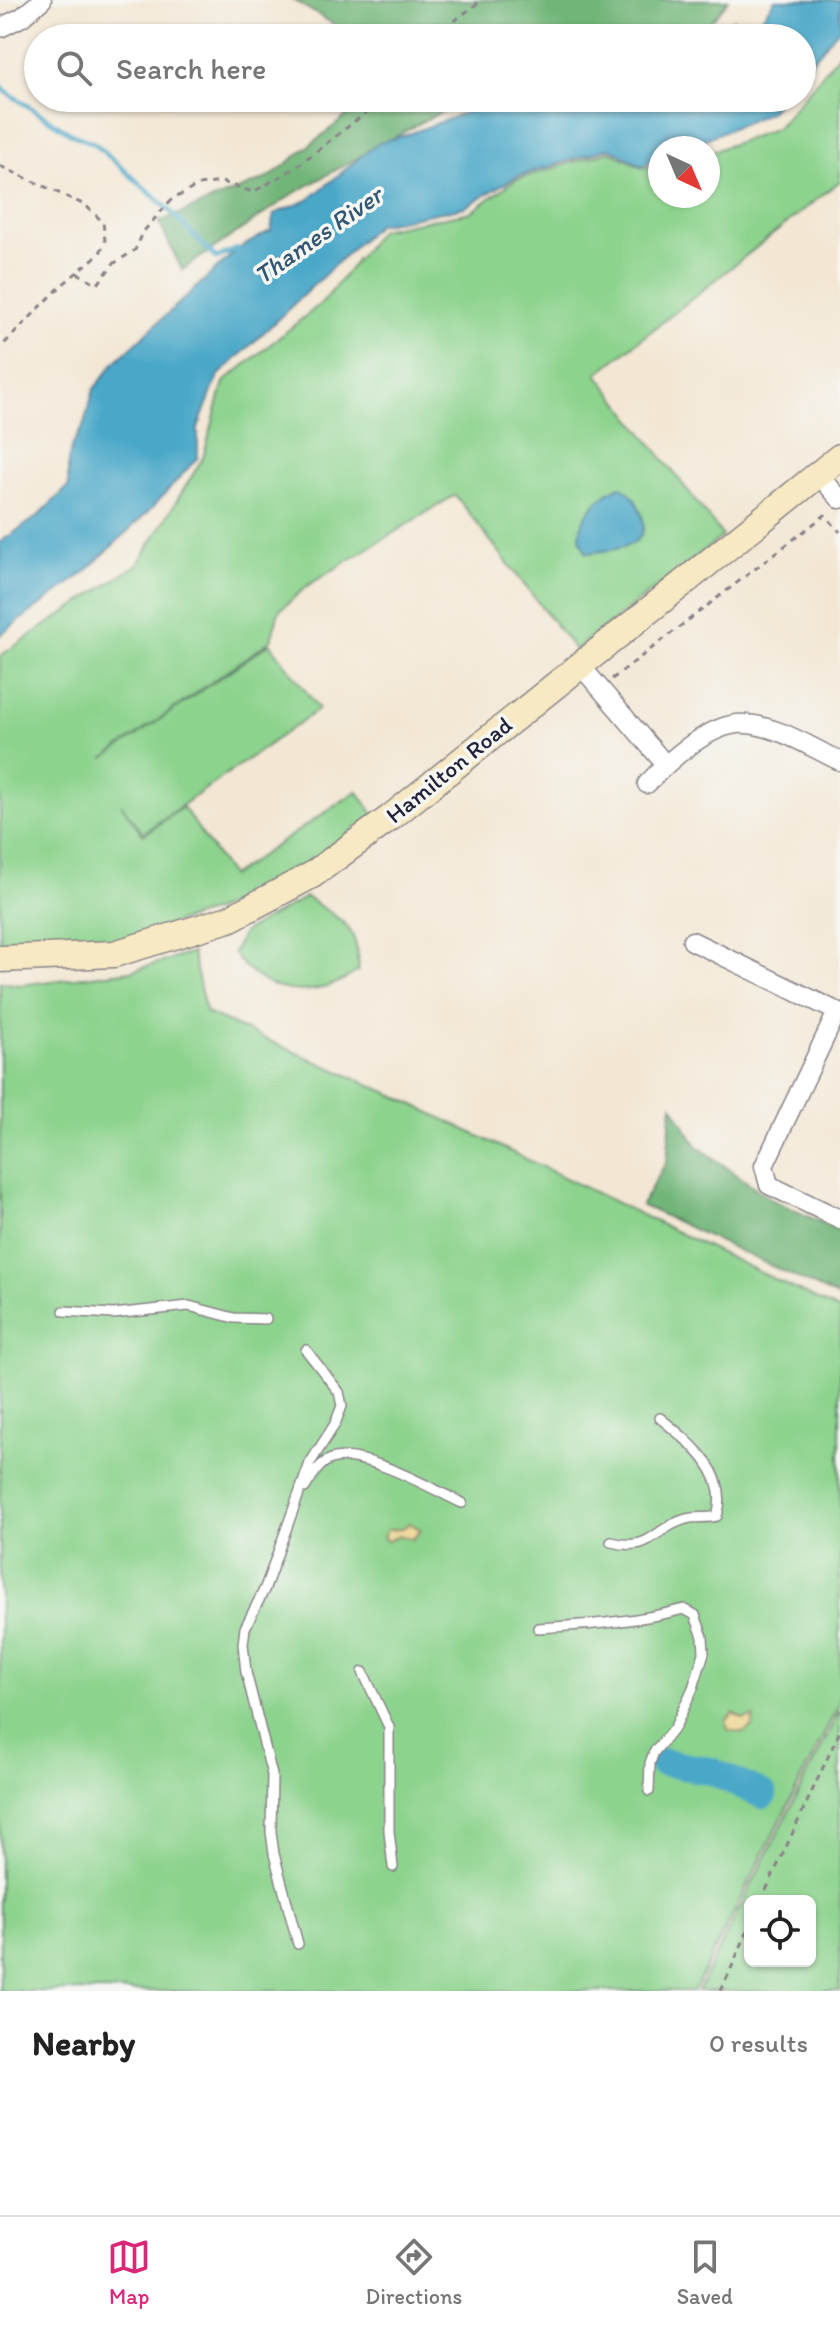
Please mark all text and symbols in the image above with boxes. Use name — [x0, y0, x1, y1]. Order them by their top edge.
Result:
search box — [24, 24, 816, 112]
icon: search — [52, 46, 96, 90]
text: Search here — [116, 50, 266, 87]
north arrow — [648, 136, 720, 208]
water label: Thames River — [248, 177, 391, 291]
street label: Hamilton Road — [380, 710, 518, 829]
map controls — [744, 1895, 816, 1967]
button: locate — [744, 1895, 816, 1967]
text: Nearby — [32, 2023, 135, 2064]
text: 0 results — [709, 2027, 808, 2059]
tab: Map — [107, 2235, 151, 2310]
tab: Directions — [366, 2235, 462, 2310]
tab: Saved — [677, 2235, 733, 2310]

